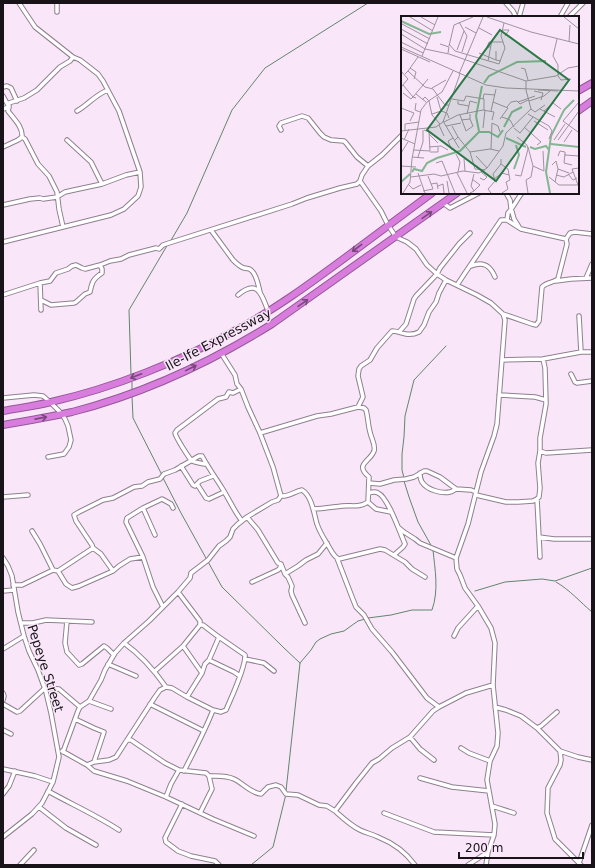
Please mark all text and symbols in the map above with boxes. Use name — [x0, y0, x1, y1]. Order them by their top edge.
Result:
inset map — [401, 16, 579, 194]
one-way arrow — [421, 211, 432, 219]
one-way arrow — [352, 244, 363, 253]
one-way arrow — [297, 299, 308, 307]
street label: Ile-Ife Expressway — [163, 305, 274, 374]
one-way arrow — [185, 364, 197, 371]
one-way arrow — [131, 372, 143, 380]
one-way arrow — [34, 413, 47, 421]
street label: Pepeye Street — [24, 623, 67, 714]
scale bar — [459, 834, 583, 860]
text: 200 m — [465, 841, 503, 855]

